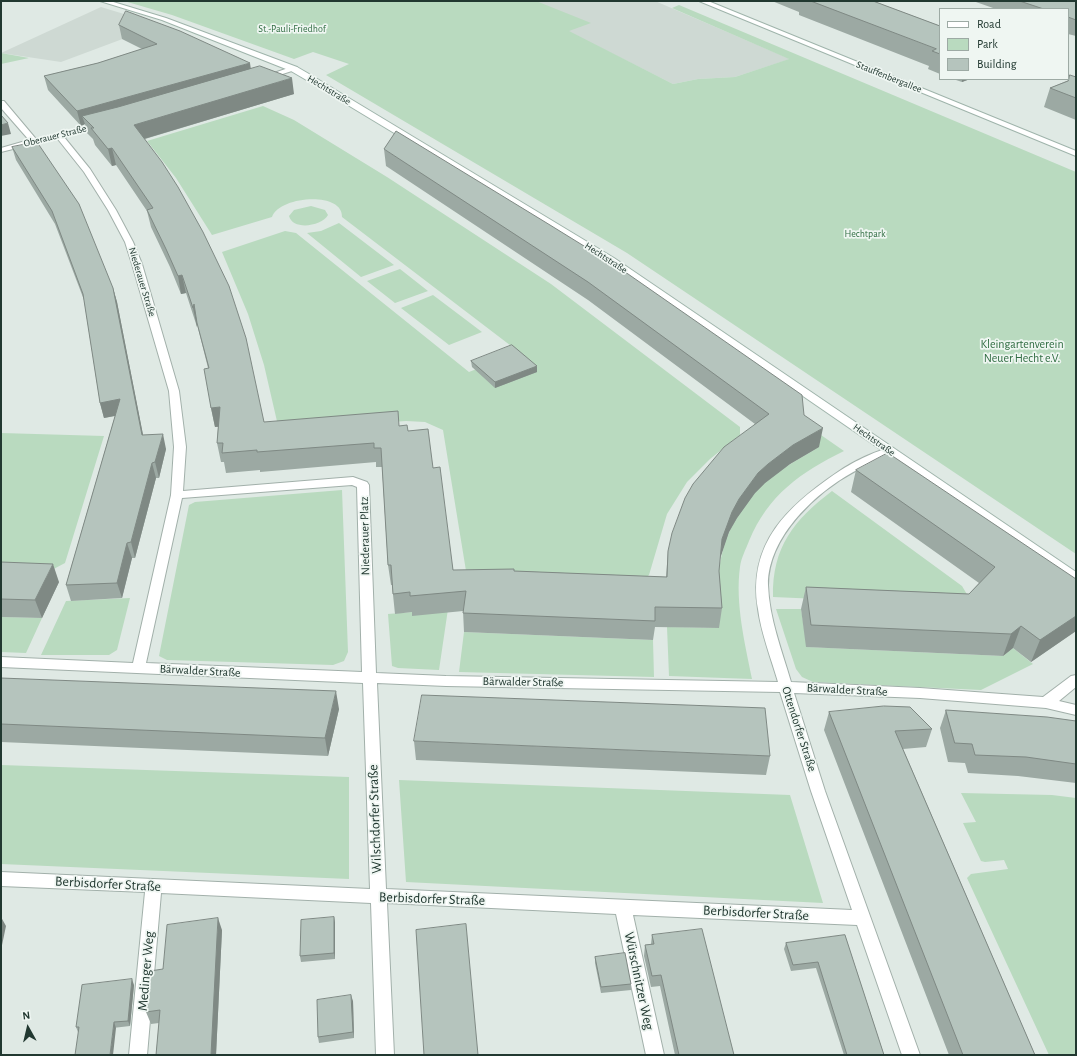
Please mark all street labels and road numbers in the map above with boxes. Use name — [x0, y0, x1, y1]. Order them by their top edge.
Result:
street label: Stauffenbergallee — [854, 58, 924, 96]
street label: Hechtstraße — [305, 72, 353, 108]
street label: Oberauer Straße — [22, 122, 88, 150]
street label: Hechtstraße — [582, 240, 630, 276]
street label: Niederauer Straße — [126, 246, 158, 318]
street label: Hechtstraße — [851, 421, 897, 459]
street label: Niederauer Platz — [357, 497, 373, 575]
street label: Bärwalder Straße — [159, 662, 241, 680]
street label: Bärwalder Straße — [482, 674, 564, 690]
street label: Bärwalder Straße — [806, 681, 888, 699]
street label: Ottendorfer Straße — [778, 685, 820, 773]
street label: Wilschdorfer Straße — [365, 764, 385, 874]
street label: Berbisdorfer Straße — [55, 873, 161, 895]
street label: Berbisdorfer Straße — [379, 889, 485, 909]
street label: Berbisdorfer Straße — [703, 902, 809, 924]
street label: Medinger Weg — [134, 930, 158, 1012]
street label: Würschnitzer Weg — [620, 930, 658, 1032]

